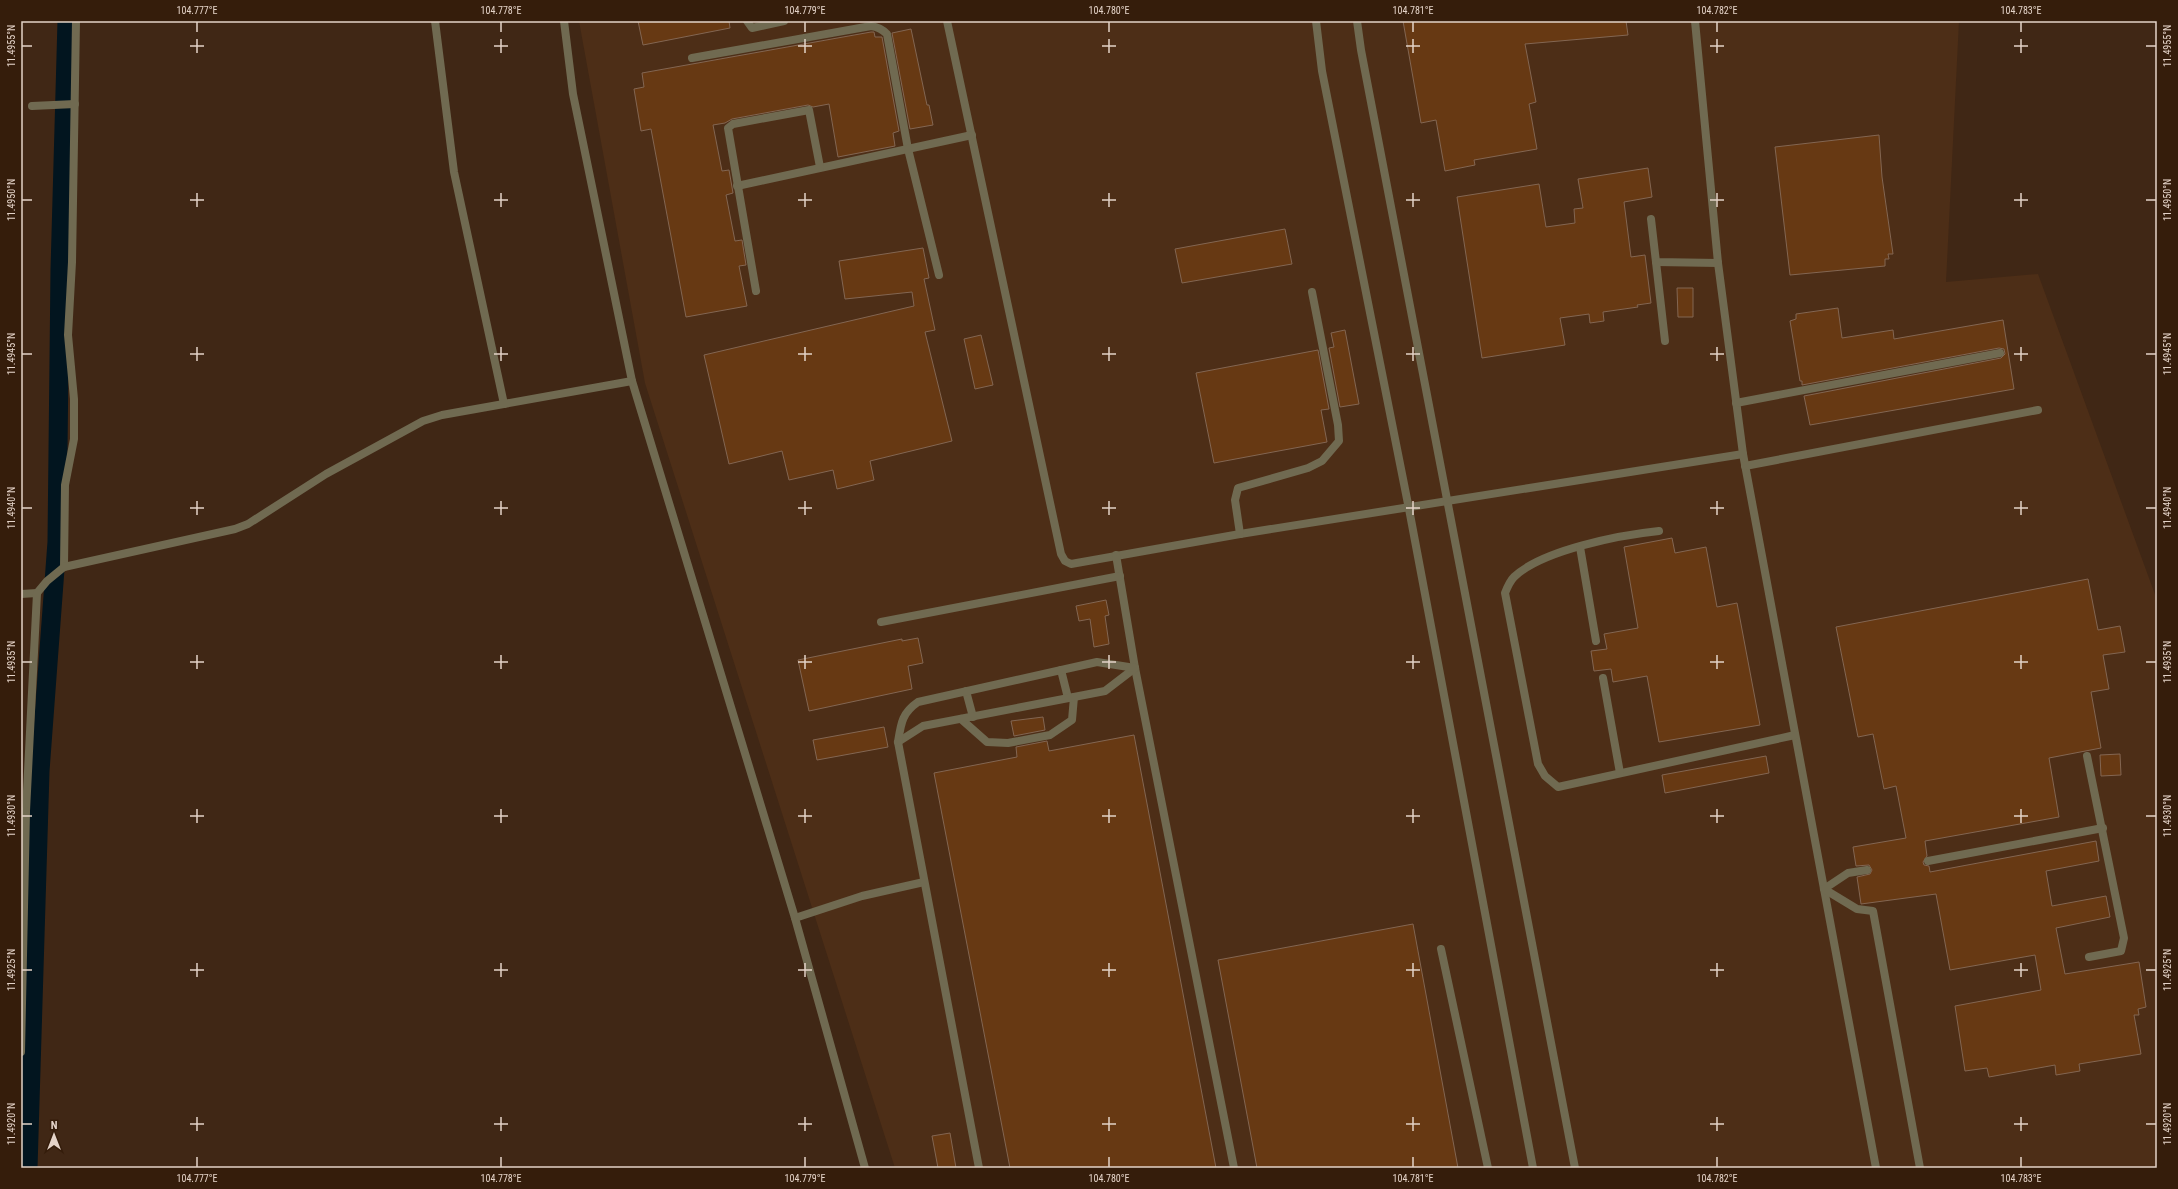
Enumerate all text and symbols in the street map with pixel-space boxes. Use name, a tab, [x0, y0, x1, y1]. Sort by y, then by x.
text: 104.777°E	[177, 5, 218, 16]
text: 104.778°E	[481, 5, 522, 16]
text: 104.779°E	[785, 5, 826, 16]
text: 104.780°E	[1089, 5, 1130, 16]
text: 104.781°E	[1393, 5, 1434, 16]
text: 104.782°E	[1697, 5, 1738, 16]
text: 104.783°E	[2001, 5, 2042, 16]
text: 11.4955°N	[6, 25, 17, 67]
text: 11.4955°N	[2162, 25, 2173, 67]
text: 11.4950°N	[6, 179, 17, 221]
text: 11.4950°N	[2162, 179, 2173, 221]
text: 11.4945°N	[6, 333, 17, 375]
text: 11.4945°N	[2162, 333, 2173, 375]
text: 11.4940°N	[6, 487, 17, 529]
text: 11.4940°N	[2162, 487, 2173, 529]
text: 11.4935°N	[6, 641, 17, 683]
text: 11.4935°N	[2162, 641, 2173, 683]
text: 11.4930°N	[6, 795, 17, 837]
text: 11.4930°N	[2162, 795, 2173, 837]
text: 11.4925°N	[6, 949, 17, 991]
text: 11.4925°N	[2162, 949, 2173, 991]
text: 11.4920°N	[6, 1103, 17, 1145]
text: 11.4920°N	[2162, 1103, 2173, 1145]
north arrow	[34, 1115, 74, 1155]
text: N	[51, 1119, 58, 1132]
text: 104.777°E	[177, 1173, 218, 1184]
text: 104.778°E	[481, 1173, 522, 1184]
text: 104.779°E	[785, 1173, 826, 1184]
text: 104.780°E	[1089, 1173, 1130, 1184]
text: 104.781°E	[1393, 1173, 1434, 1184]
text: 104.782°E	[1697, 1173, 1738, 1184]
text: 104.783°E	[2001, 1173, 2042, 1184]

